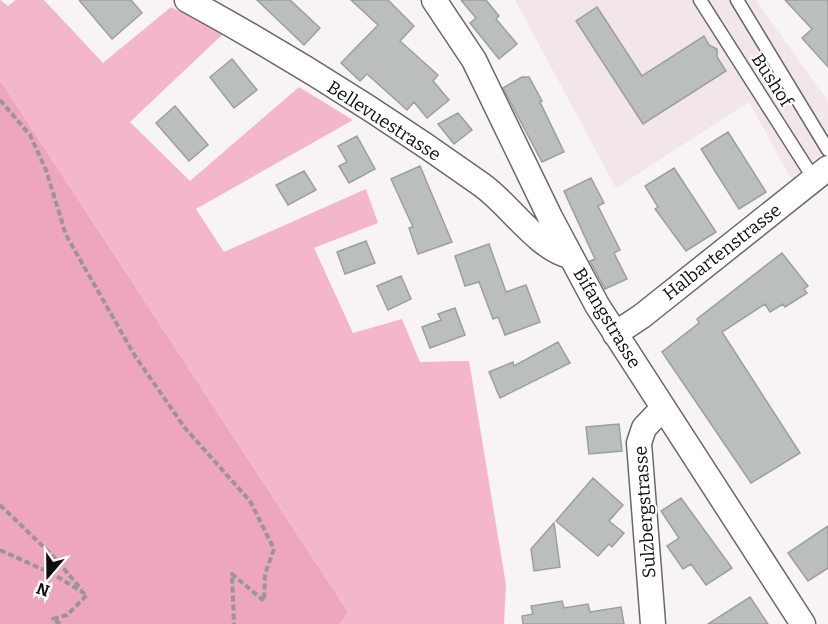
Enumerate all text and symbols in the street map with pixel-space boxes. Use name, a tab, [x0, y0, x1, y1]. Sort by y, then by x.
street label: Bushof	[747, 49, 798, 112]
street label: Bellevuestrasse	[323, 76, 445, 166]
street label: Halbartenstrasse	[658, 199, 786, 305]
street label: Bifangstrasse	[568, 264, 646, 372]
street label: Sulzbergstrasse	[629, 445, 661, 579]
north arrow	[18, 546, 78, 606]
text: N	[34, 579, 52, 601]

